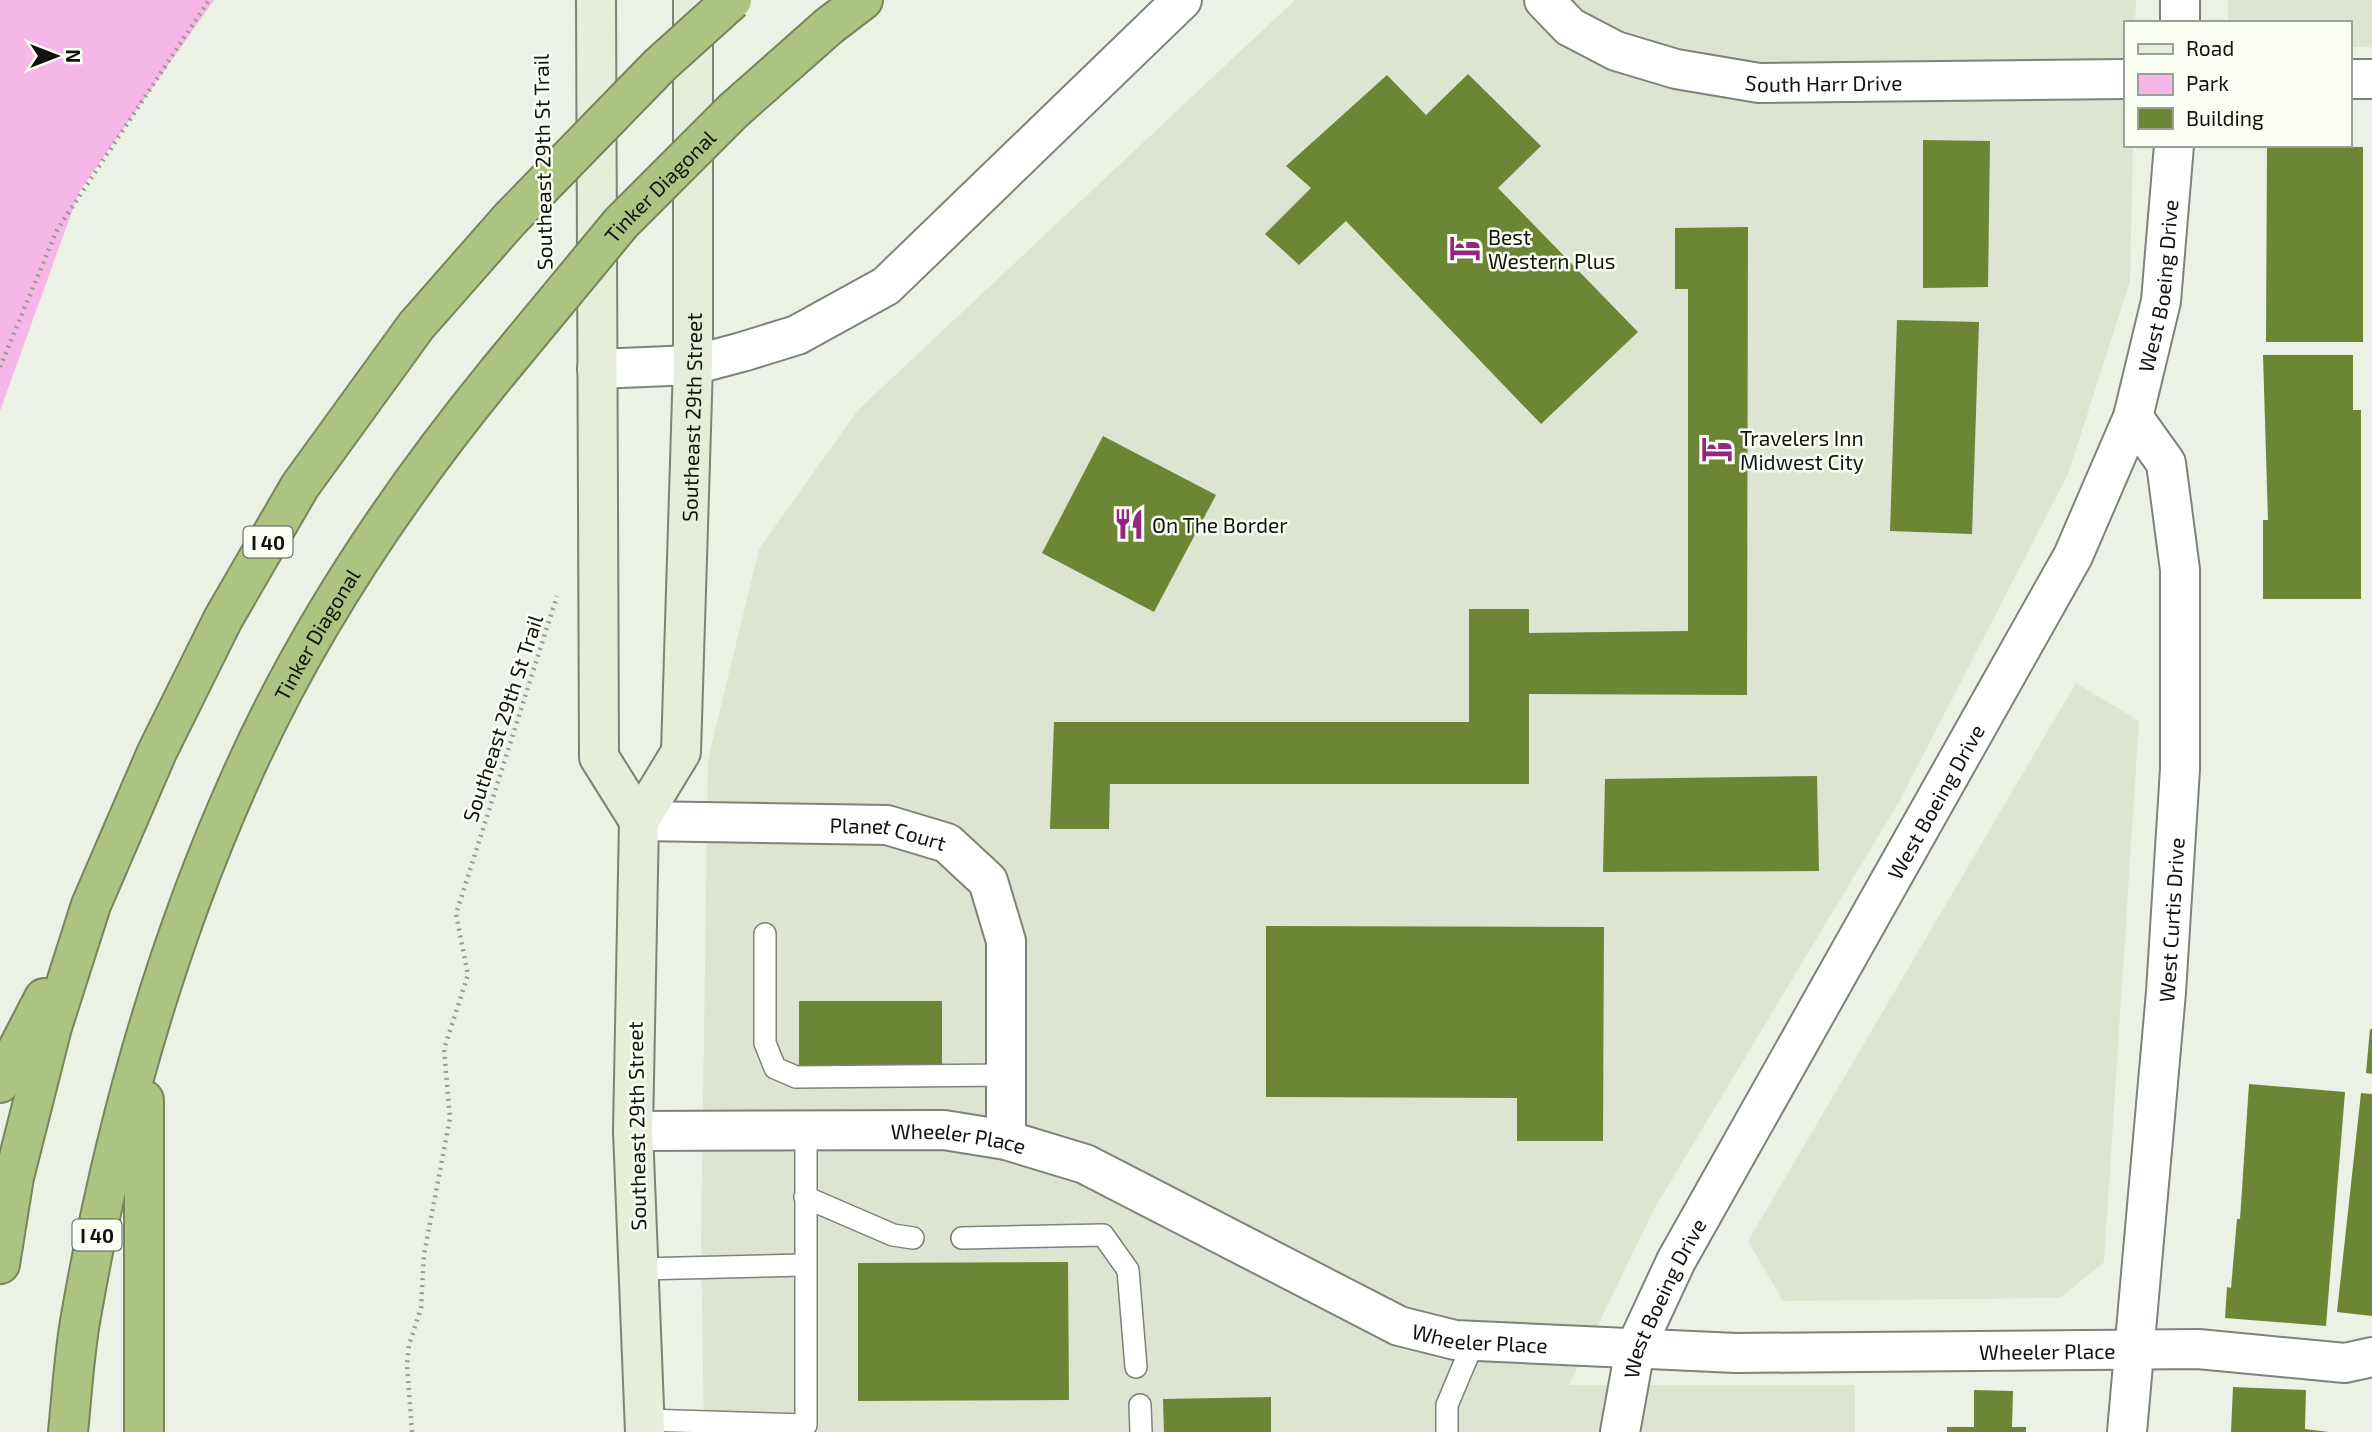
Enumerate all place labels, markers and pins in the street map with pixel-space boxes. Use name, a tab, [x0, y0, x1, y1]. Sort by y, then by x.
place label: Best Western Plus	[1488, 224, 1615, 273]
hotel icon: Best Western Plus	[1448, 231, 1482, 265]
place label: Travelers Inn Midwest City	[1740, 425, 1864, 474]
hotel icon: Travelers Inn Midwest City	[1700, 432, 1734, 466]
restaurant icon: On The Border	[1112, 507, 1146, 541]
place label: On The Border	[1152, 512, 1288, 537]

